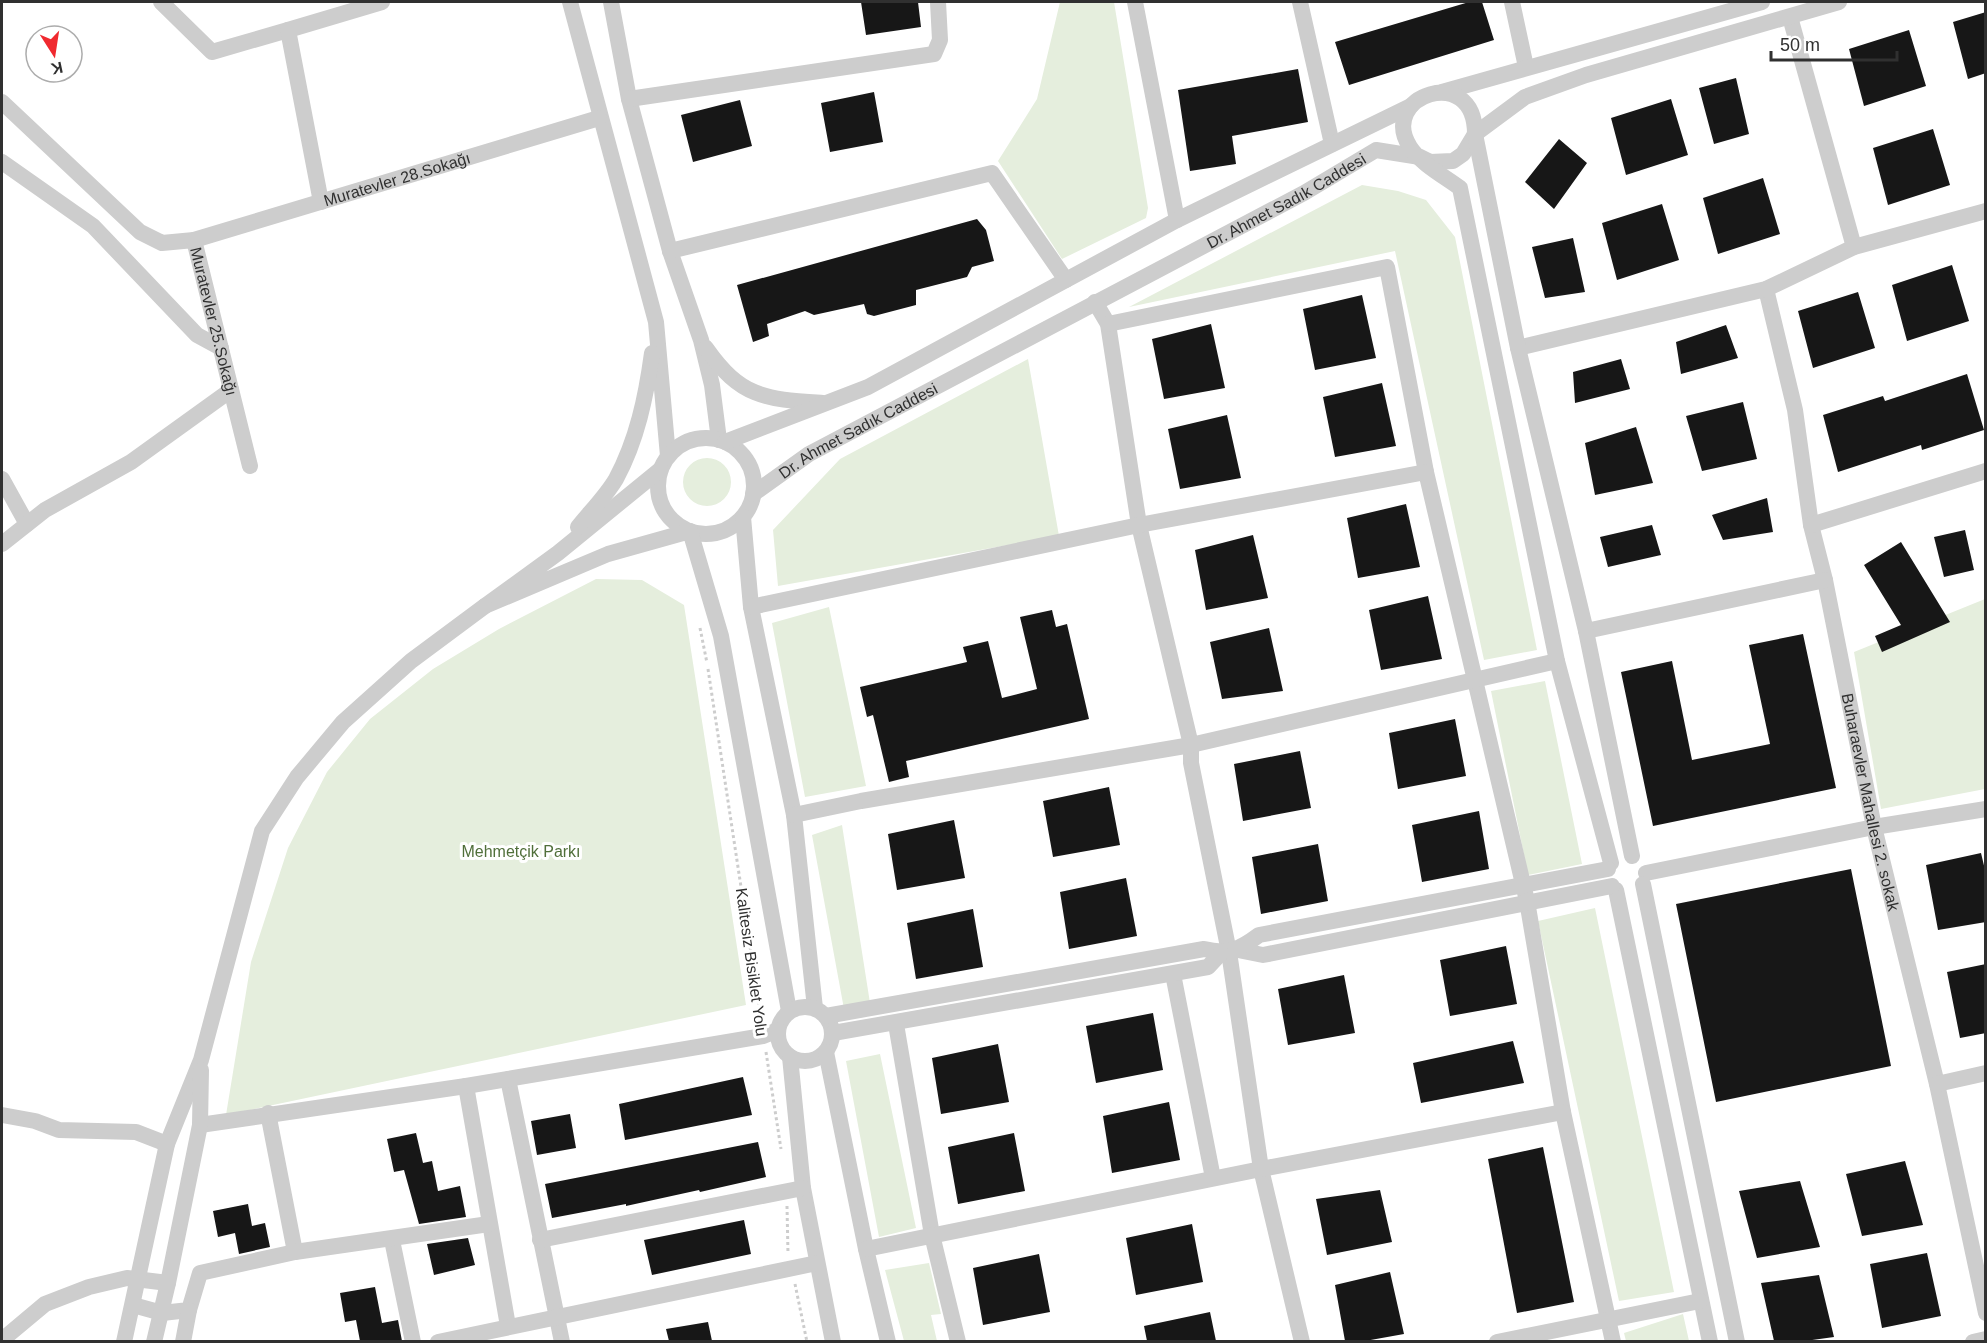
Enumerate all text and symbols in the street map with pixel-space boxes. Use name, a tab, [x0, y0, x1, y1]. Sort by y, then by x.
north arrow	[24, 24, 84, 84]
scale bar	[1771, 24, 1897, 62]
text: 50 m	[1780, 35, 1820, 55]
text: K	[49, 59, 64, 78]
street label: Muratevler 28.Sokağı	[322, 149, 472, 209]
street label: Dr. Ahmet Sadık Caddesi	[1204, 150, 1369, 252]
street label: Muratevler 25.Sokağı	[187, 245, 240, 397]
street label: Dr. Ahmet Sadık Caddesi	[776, 380, 940, 482]
street label: Buharaevler Mahallesi 2. sokak	[1839, 692, 1903, 914]
park label: Mehmetçik Parkı	[461, 843, 581, 860]
street label: Kalitesiz Bisiklet Yolu	[733, 887, 770, 1037]

